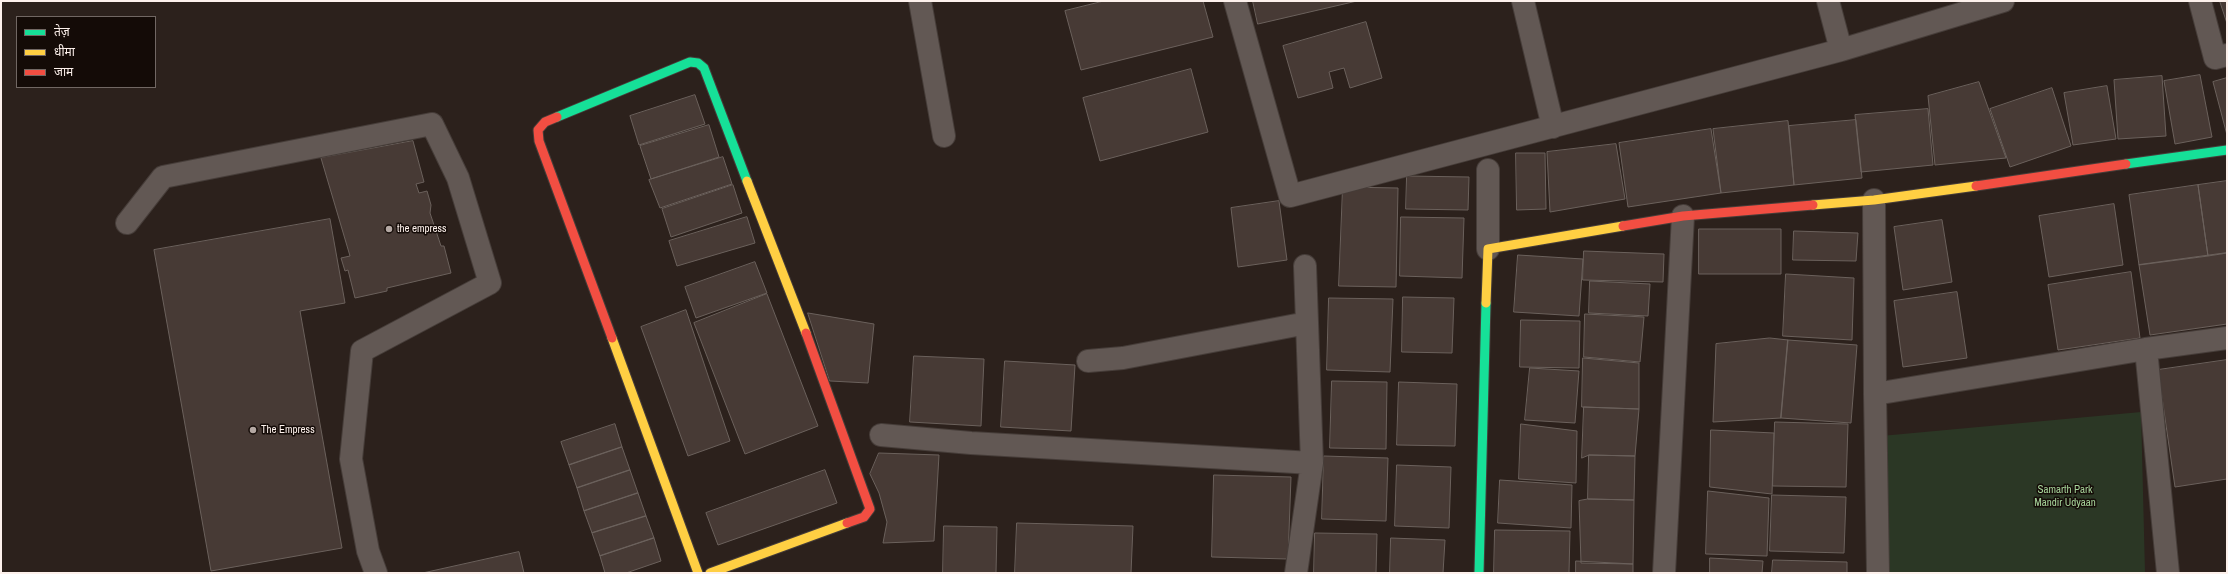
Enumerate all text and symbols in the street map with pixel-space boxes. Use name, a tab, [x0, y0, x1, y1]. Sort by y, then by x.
legend	[16, 16, 156, 88]
text: तेज़	[54, 24, 70, 40]
text: धीमा	[54, 44, 75, 60]
text: जाम	[54, 64, 73, 80]
place label: the empress	[397, 222, 447, 236]
marker: the empress	[384, 224, 394, 234]
place label: The Empress	[261, 423, 315, 437]
marker: The Empress	[248, 425, 258, 435]
park label: Samarth Park Mandir Udyaan	[2034, 483, 2096, 509]

